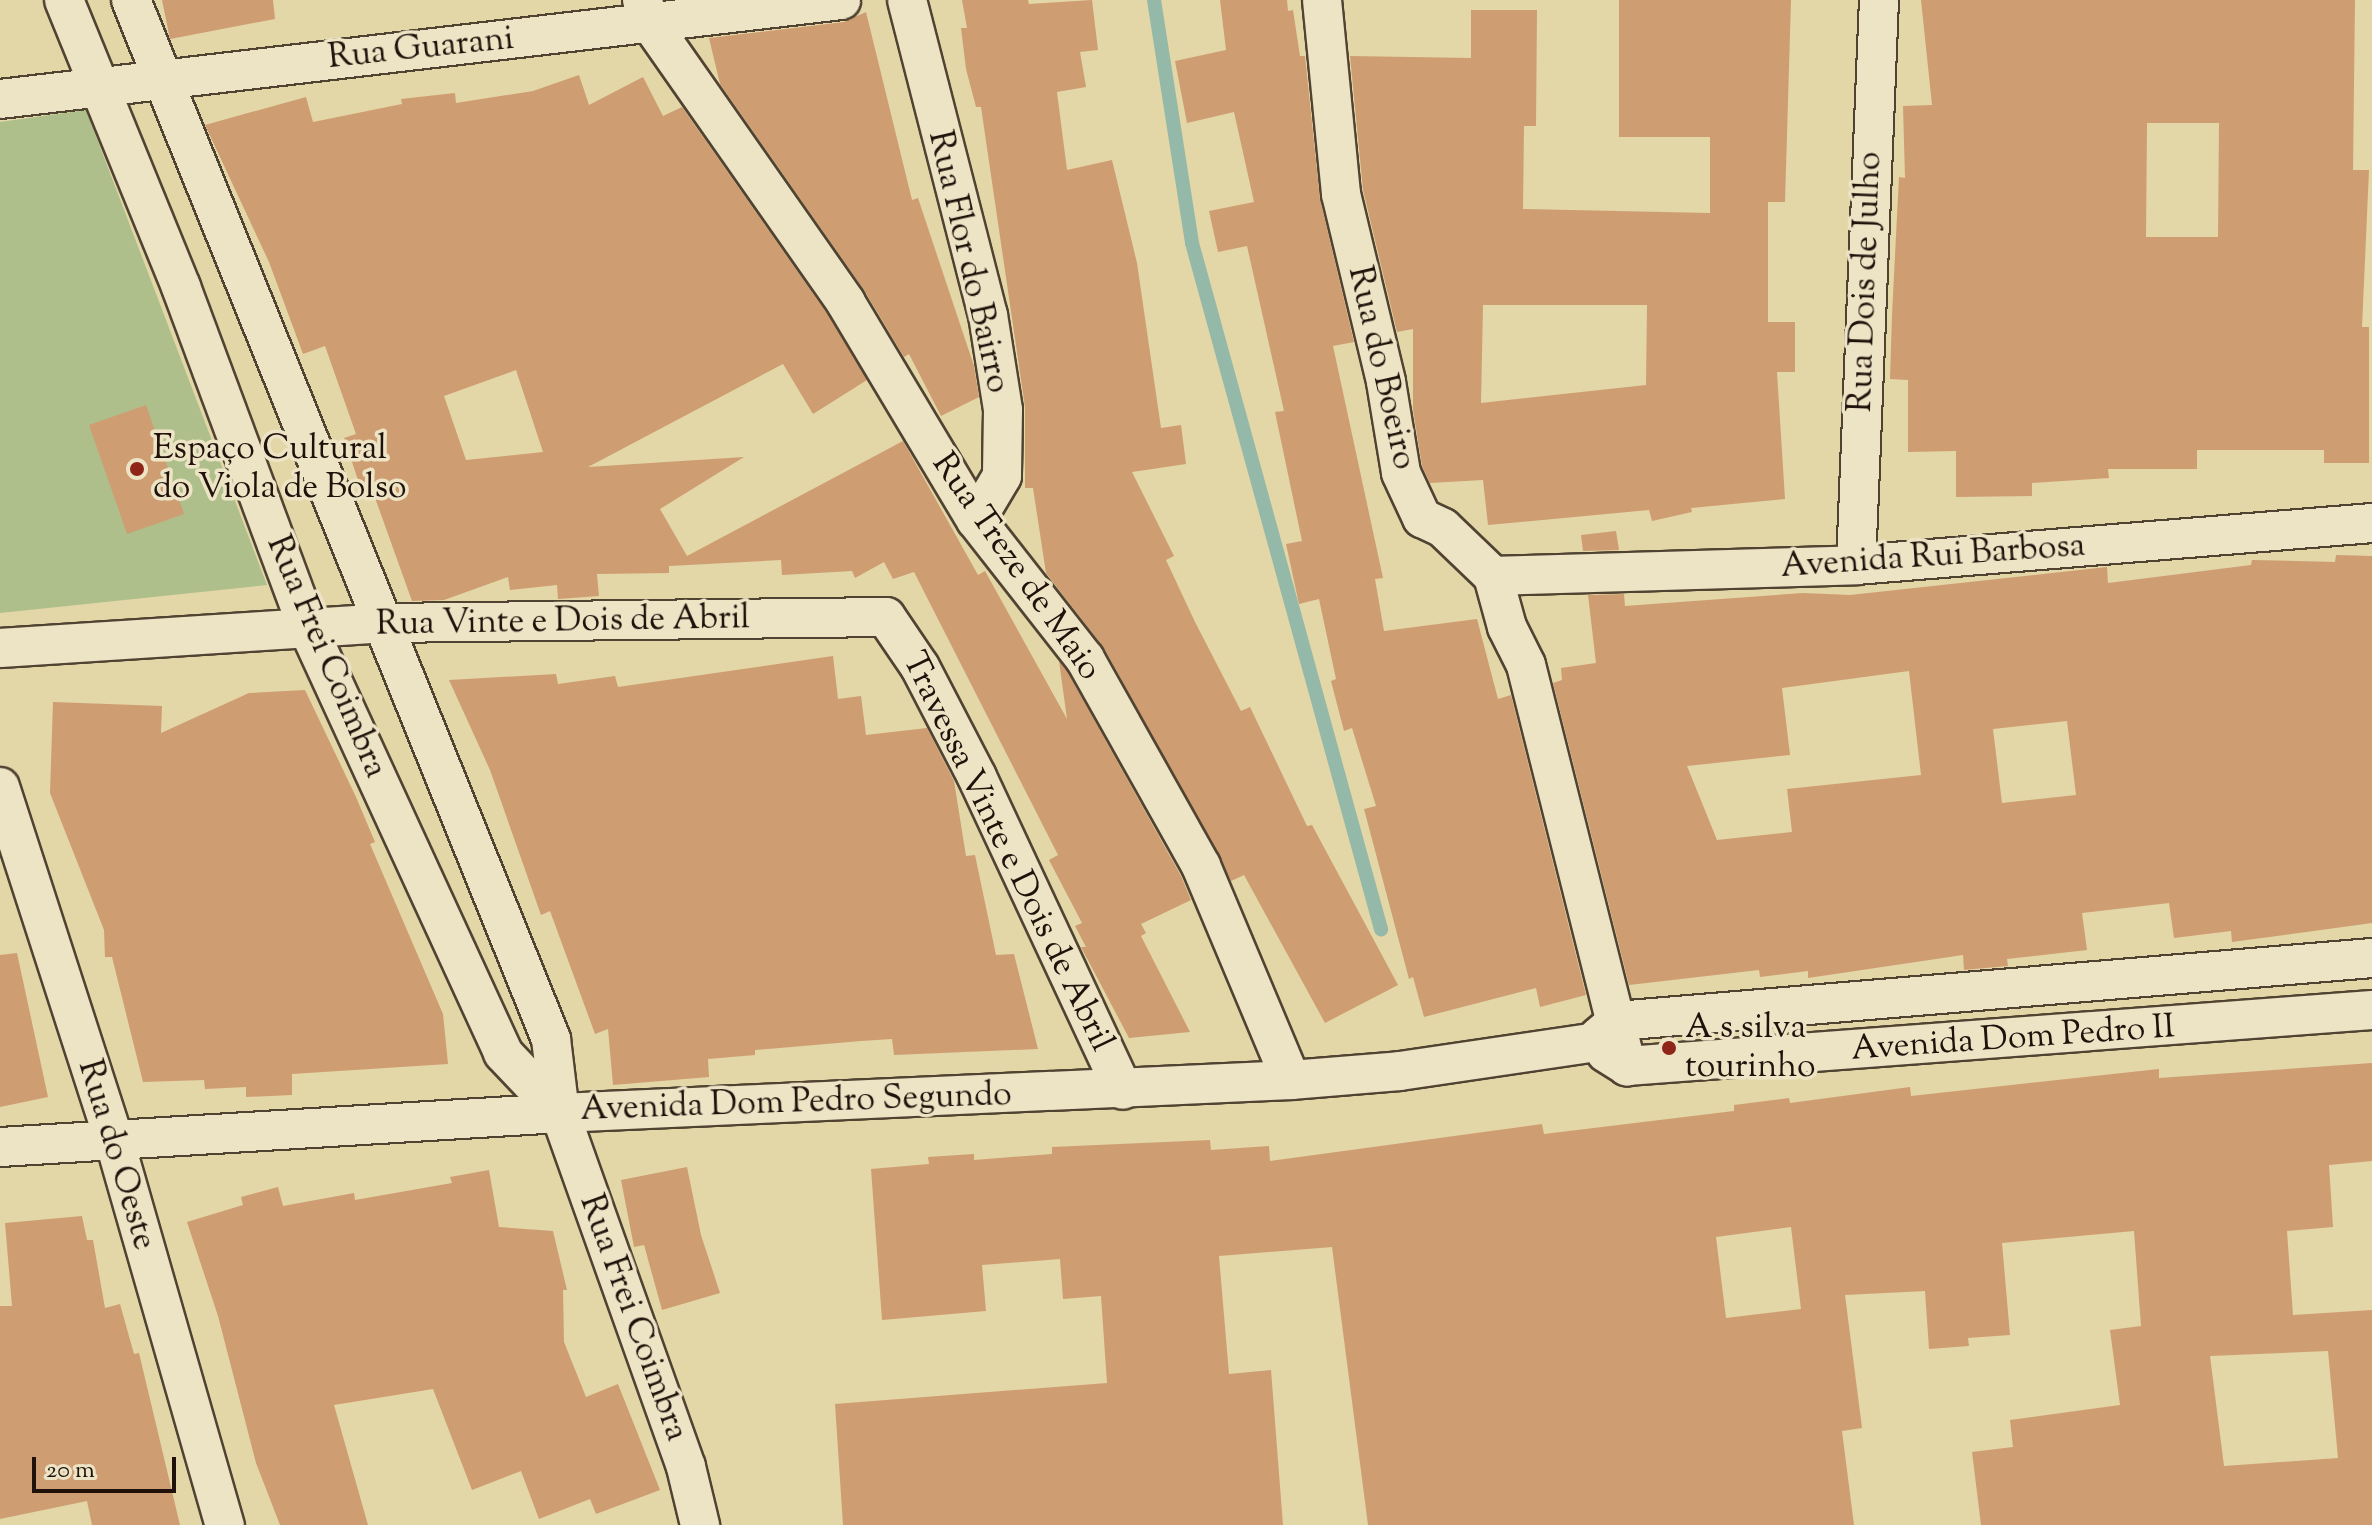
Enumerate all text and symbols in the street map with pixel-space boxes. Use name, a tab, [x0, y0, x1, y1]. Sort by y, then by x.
street label: Rua Guarani	[326, 19, 516, 79]
street label: Rua Flor do Bairro	[918, 127, 1018, 397]
street label: Rua Dois de Julho	[1841, 151, 1891, 413]
street label: Rua do Boeiro	[1338, 262, 1424, 474]
place label: Espaço Cultural do Viola de Bolso	[153, 429, 407, 508]
street label: Rua Treze de Maio	[922, 445, 1110, 689]
marker: Espaço Cultural do Viola de Bolso	[128, 460, 146, 478]
street label: Avenida Rui Barbosa	[1779, 526, 2087, 588]
street label: Rua Frei Coimbra	[257, 530, 395, 784]
street label: Rua Vinte e Dois de Abril	[376, 598, 750, 646]
street label: Travessa Vinte e Dois de Abril	[892, 646, 1122, 1058]
street label: Avenida Dom Pedro II	[1850, 1007, 2176, 1071]
place label: A s silva tourinho	[1685, 1008, 1816, 1088]
marker: A s silva tourinho	[1660, 1039, 1678, 1057]
street label: Rua do Oeste	[68, 1055, 164, 1255]
street label: Avenida Dom Pedro Segundo	[580, 1075, 1012, 1131]
street label: Rua Frei Coimbra	[569, 1189, 697, 1447]
scale bar	[36, 1441, 180, 1491]
text: 20 m	[46, 1454, 95, 1488]

